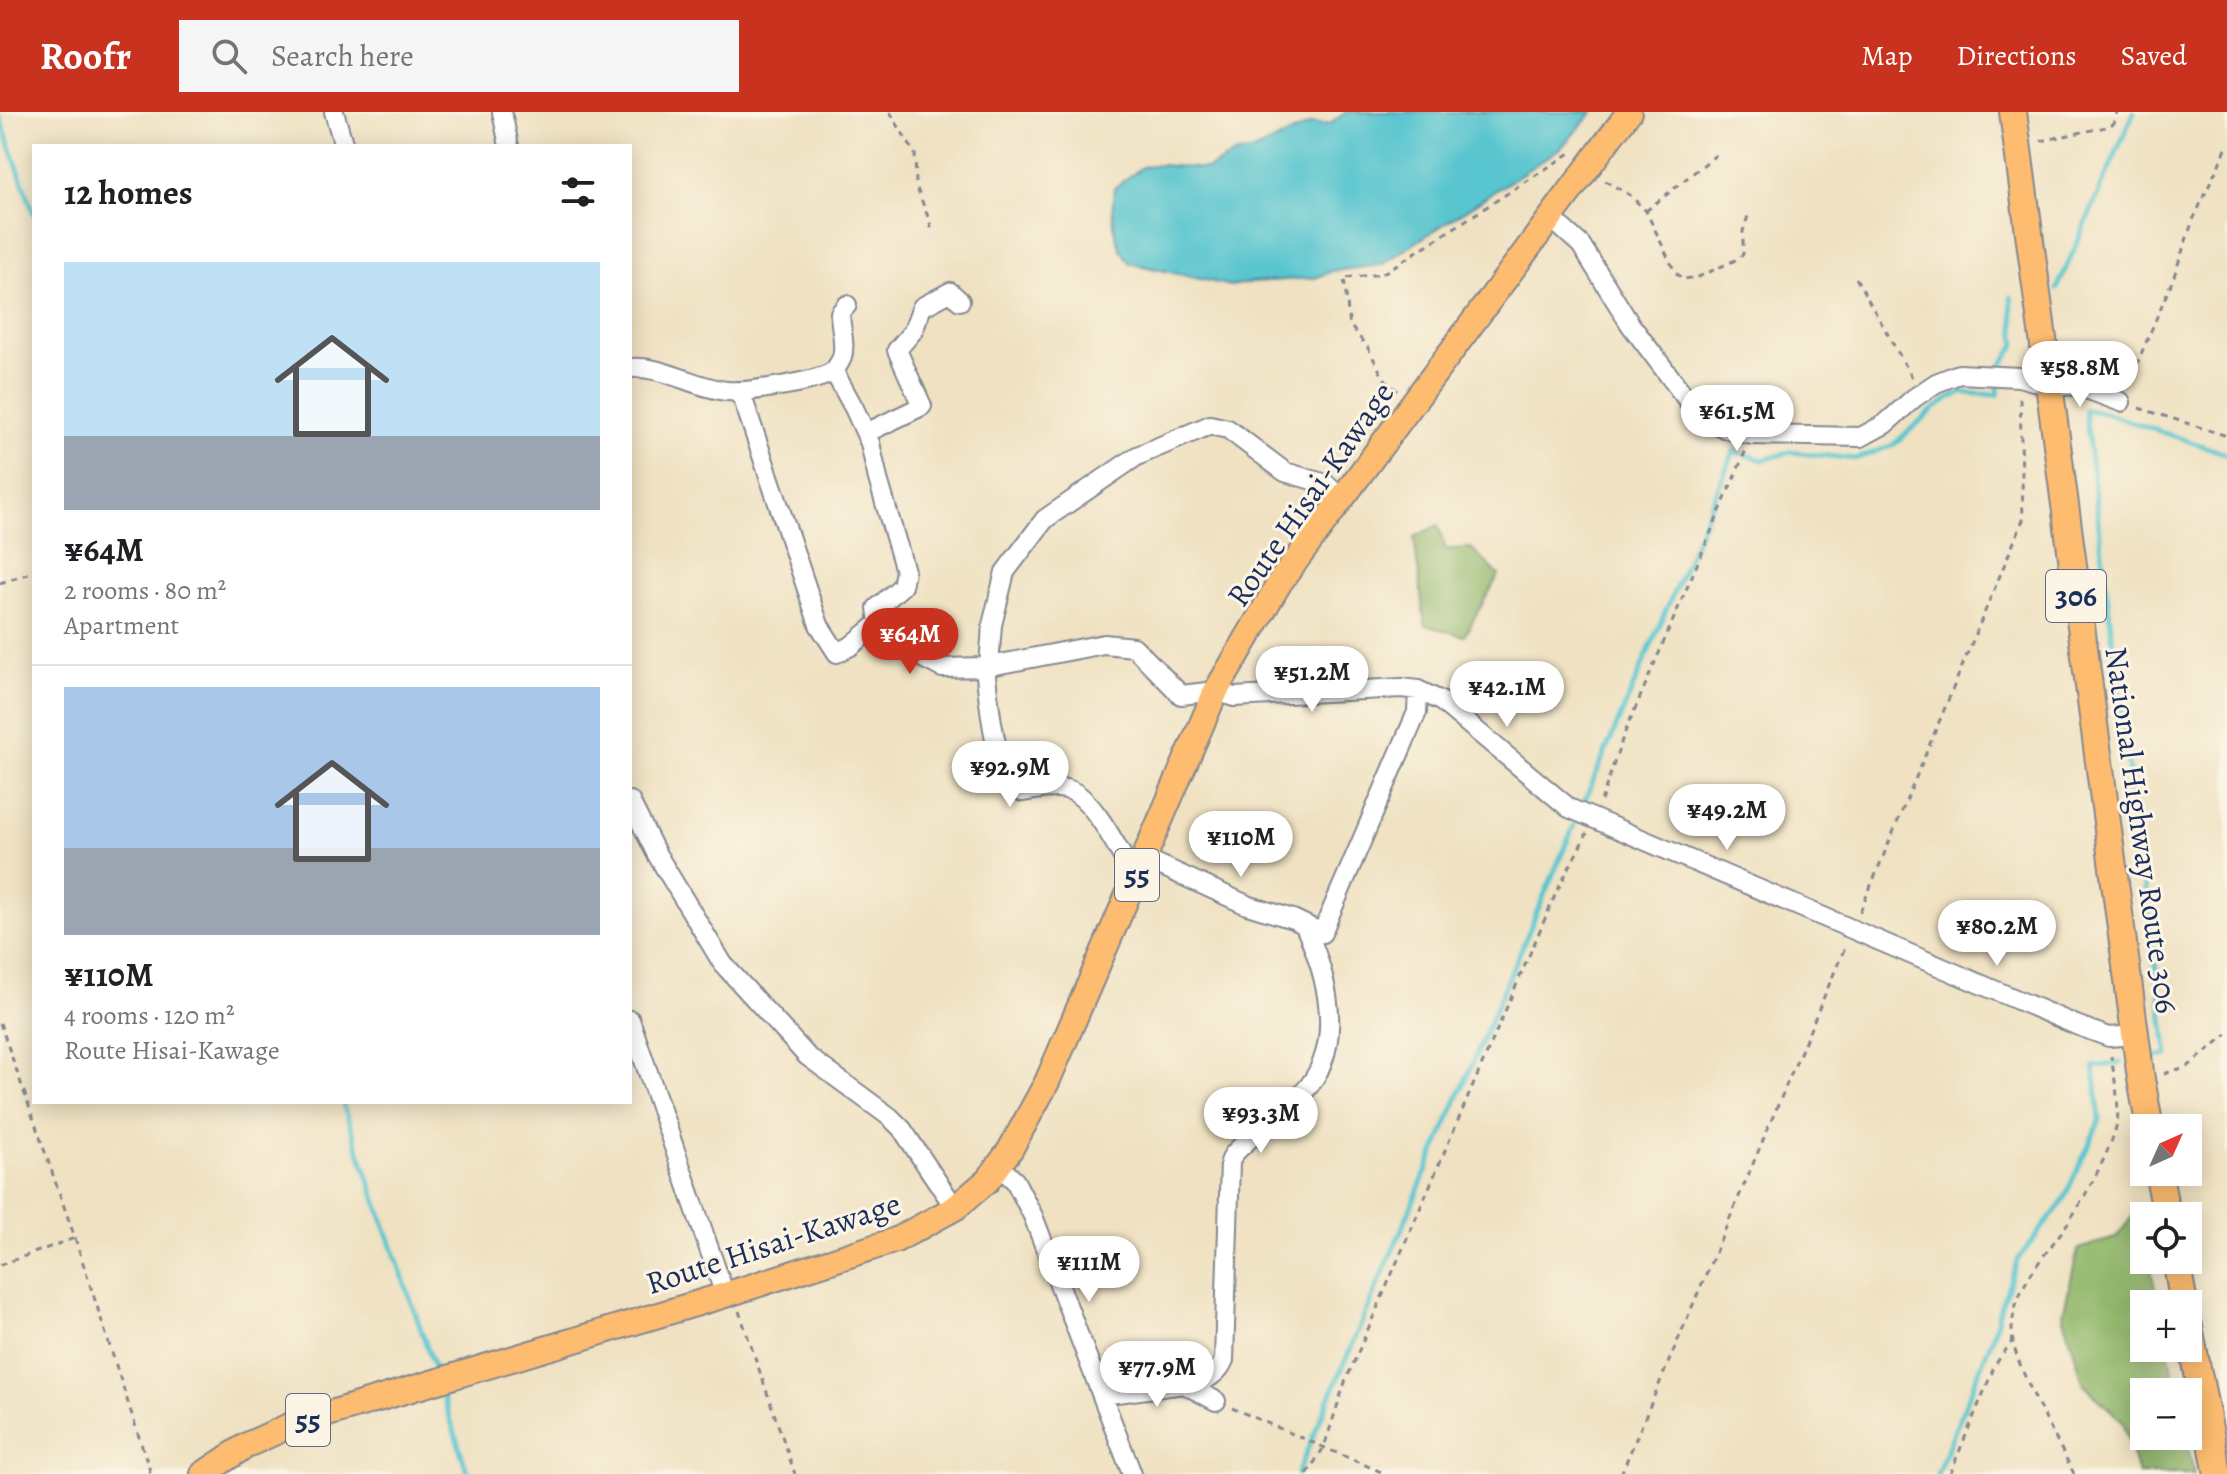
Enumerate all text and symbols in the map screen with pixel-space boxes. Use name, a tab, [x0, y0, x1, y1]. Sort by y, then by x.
search box	[179, 20, 739, 92]
text: Roofr	[40, 30, 131, 82]
icon: search	[207, 34, 251, 78]
text: Search here	[271, 36, 414, 76]
text: Map	[1861, 37, 1912, 75]
text: Directions	[1956, 37, 2077, 75]
text: Saved	[2121, 37, 2187, 75]
text: 12 homes	[64, 169, 193, 216]
icon: filters	[556, 170, 600, 214]
icon: home	[260, 314, 404, 458]
pin: ¥58.8M	[2015, 341, 2145, 409]
text: ¥58.8M	[2040, 349, 2120, 384]
street label: Route Hisai-Kawage	[1216, 373, 1404, 615]
pin: ¥61.5M	[1672, 385, 1802, 453]
text: ¥61.5M	[1699, 393, 1775, 428]
text: ¥64M	[64, 526, 144, 573]
road number: 306	[2046, 570, 2106, 622]
text: 2 rooms · 80 m²	[64, 573, 226, 608]
text: Apartment	[64, 608, 179, 643]
pin: ¥64M	[863, 608, 957, 676]
text: ¥64M	[879, 616, 941, 651]
street label: National Highway Route 306	[2094, 644, 2190, 1016]
pin: ¥51.2M	[1247, 646, 1377, 714]
text: ¥51.2M	[1274, 654, 1350, 689]
pin: ¥42.1M	[1442, 661, 1572, 729]
text: ¥42.1M	[1468, 669, 1546, 704]
icon: home	[260, 739, 404, 883]
pin: ¥92.9M	[945, 741, 1075, 809]
text: ¥92.9M	[970, 749, 1050, 784]
pin: ¥49.2M	[1662, 784, 1792, 852]
text: ¥49.2M	[1687, 792, 1767, 827]
pin: ¥110M	[1185, 811, 1297, 879]
text: ¥110M	[1207, 819, 1275, 854]
road number: 55	[1115, 849, 1159, 901]
pin: ¥80.2M	[1932, 900, 2062, 968]
text: ¥80.2M	[1956, 908, 2038, 943]
text: ¥110M	[64, 951, 154, 998]
text: 4 rooms · 120 m²	[64, 998, 234, 1033]
text: Route Hisai-Kawage	[64, 1033, 280, 1068]
pin: ¥93.3M	[1196, 1087, 1326, 1155]
text: ¥93.3M	[1222, 1095, 1300, 1130]
north arrow	[2130, 1114, 2202, 1186]
map controls	[2130, 1114, 2202, 1450]
street label: Route Hisai-Kawage	[640, 1181, 906, 1305]
button: locate	[2130, 1202, 2202, 1274]
pin: ¥111M	[1033, 1236, 1145, 1304]
text: ¥111M	[1057, 1244, 1121, 1279]
button: +	[2130, 1290, 2202, 1362]
pin: ¥77.9M	[1092, 1341, 1222, 1409]
text: ¥77.9M	[1118, 1349, 1196, 1384]
button: −	[2130, 1378, 2202, 1450]
road number: 55	[286, 1394, 330, 1446]

